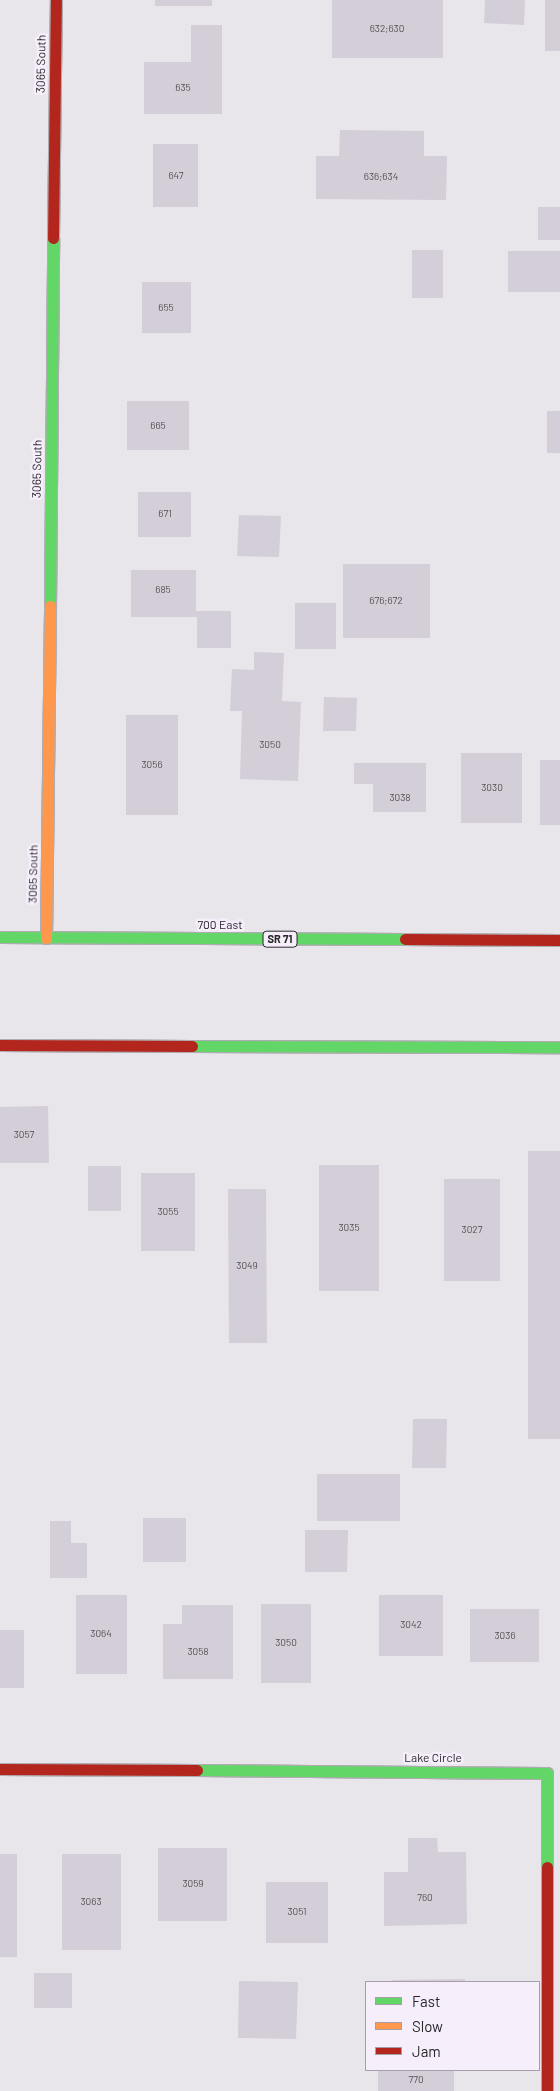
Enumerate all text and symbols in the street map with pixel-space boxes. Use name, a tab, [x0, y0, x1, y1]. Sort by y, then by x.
house number: 632;630	[370, 23, 404, 35]
street label: 3065 South	[33, 35, 49, 93]
house number: 635	[175, 82, 191, 94]
house number: 647	[168, 170, 184, 182]
house number: 636;634	[364, 171, 398, 183]
house number: 655	[158, 302, 174, 314]
house number: 665	[150, 420, 166, 432]
street label: 3065 South	[29, 440, 45, 498]
house number: 671	[158, 508, 172, 520]
house number: 685	[155, 584, 171, 596]
house number: 676;672	[369, 595, 403, 607]
house number: 3050	[259, 739, 281, 751]
house number: 3056	[141, 759, 163, 771]
house number: 3030	[481, 782, 503, 794]
house number: 3038	[389, 792, 411, 804]
street label: 3065 South	[25, 845, 41, 903]
street label: 700 East	[197, 918, 243, 932]
road number: SR 71	[262, 931, 298, 948]
house number: 3057	[14, 1129, 34, 1141]
house number: 3055	[157, 1206, 179, 1218]
house number: 3035	[338, 1222, 360, 1234]
house number: 3027	[462, 1224, 482, 1236]
house number: 3049	[236, 1260, 258, 1272]
house number: 3042	[400, 1619, 422, 1631]
house number: 3064	[90, 1628, 112, 1640]
house number: 3036	[494, 1630, 516, 1642]
house number: 3050	[275, 1637, 297, 1649]
house number: 3058	[187, 1646, 209, 1658]
street label: Lake Circle	[404, 1751, 462, 1765]
house number: 3059	[182, 1878, 204, 1890]
house number: 760	[417, 1892, 433, 1904]
house number: 3063	[80, 1896, 102, 1908]
house number: 3051	[287, 1906, 307, 1918]
legend	[365, 1981, 540, 2071]
text: Fast	[412, 1992, 440, 2010]
text: Slow	[412, 2017, 443, 2035]
text: Jam	[412, 2042, 441, 2060]
house number: 770	[408, 2074, 424, 2086]

